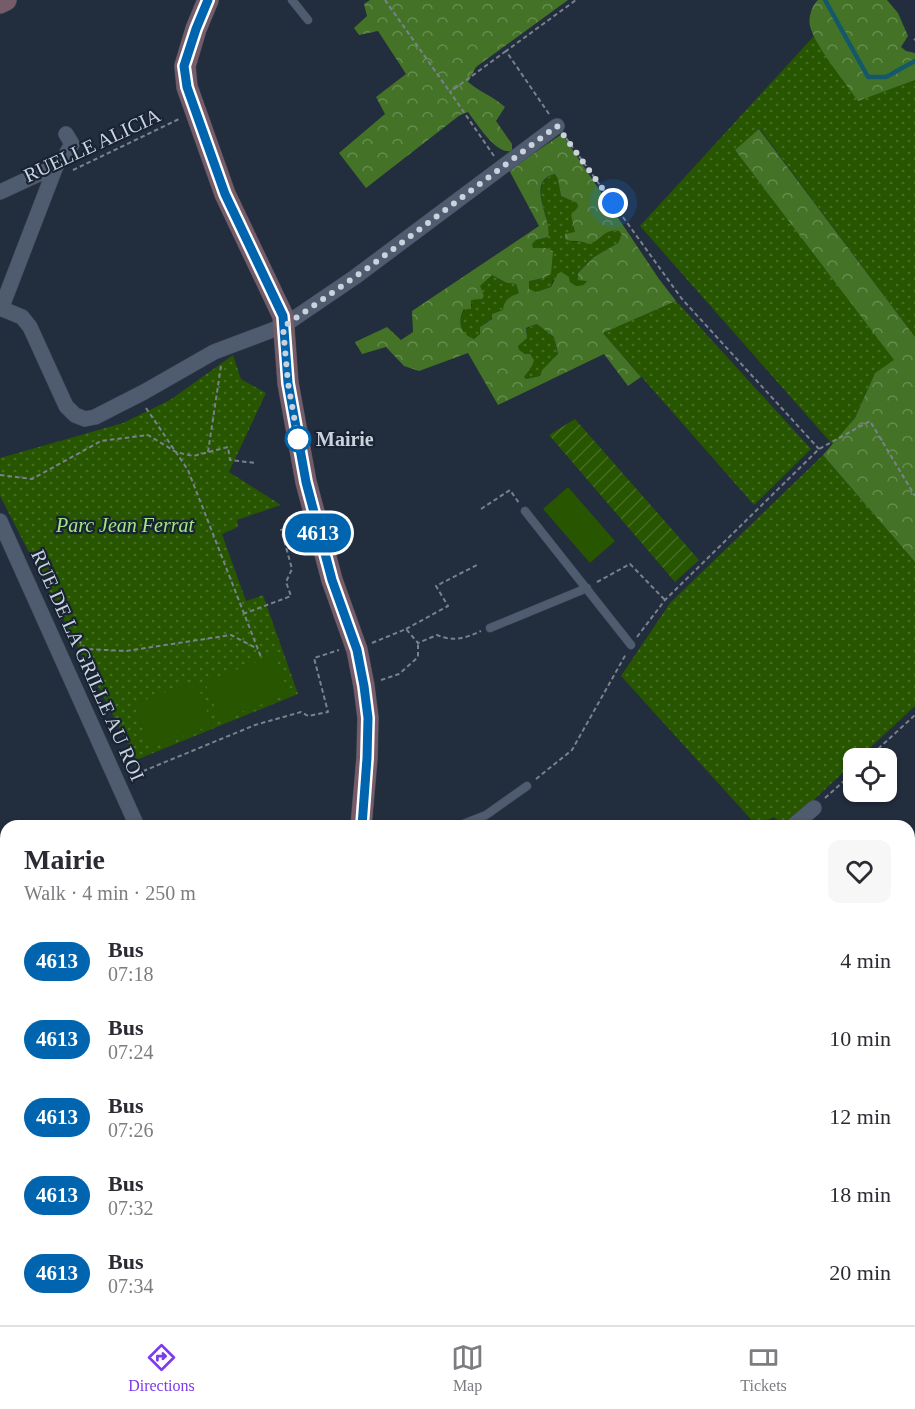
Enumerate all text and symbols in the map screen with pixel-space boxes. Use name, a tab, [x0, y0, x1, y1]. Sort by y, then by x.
street label: RUELLE ALICIA	[20, 103, 164, 186]
your location	[598, 188, 628, 218]
marker: Mairie	[285, 426, 311, 452]
place label: Mairie	[316, 428, 374, 450]
park label: Parc Jean Ferrat	[55, 514, 194, 536]
line badge: 4613	[276, 514, 360, 552]
text: 4613	[297, 521, 339, 545]
street label: RUE DE LA GRILLE AU ROI	[27, 546, 149, 784]
map controls	[843, 748, 897, 802]
button: locate	[843, 748, 897, 802]
button: heart	[828, 840, 891, 903]
text: Mairie	[24, 844, 105, 875]
text: Walk · 4 min · 250 m	[24, 882, 196, 904]
text: Bus	[108, 937, 143, 962]
text: 4 min	[840, 948, 891, 973]
text: 4613	[36, 949, 78, 973]
text: 07:18	[108, 963, 154, 985]
text: Bus	[108, 1015, 143, 1040]
text: 10 min	[829, 1026, 891, 1051]
text: 4613	[36, 1027, 78, 1051]
text: 07:24	[108, 1041, 154, 1063]
text: Bus	[108, 1093, 143, 1118]
text: 12 min	[829, 1104, 891, 1129]
text: 4613	[36, 1105, 78, 1129]
text: 07:26	[108, 1119, 154, 1141]
text: Bus	[108, 1171, 143, 1196]
text: 18 min	[829, 1182, 891, 1207]
text: 4613	[36, 1183, 78, 1207]
text: 07:32	[108, 1197, 154, 1219]
text: Bus	[108, 1249, 143, 1274]
text: 20 min	[829, 1260, 891, 1285]
text: 4613	[36, 1261, 78, 1285]
text: 07:34	[108, 1275, 154, 1297]
tab: Directions	[128, 1341, 195, 1395]
tab: Map	[451, 1341, 484, 1395]
tab: Tickets	[740, 1341, 787, 1395]

